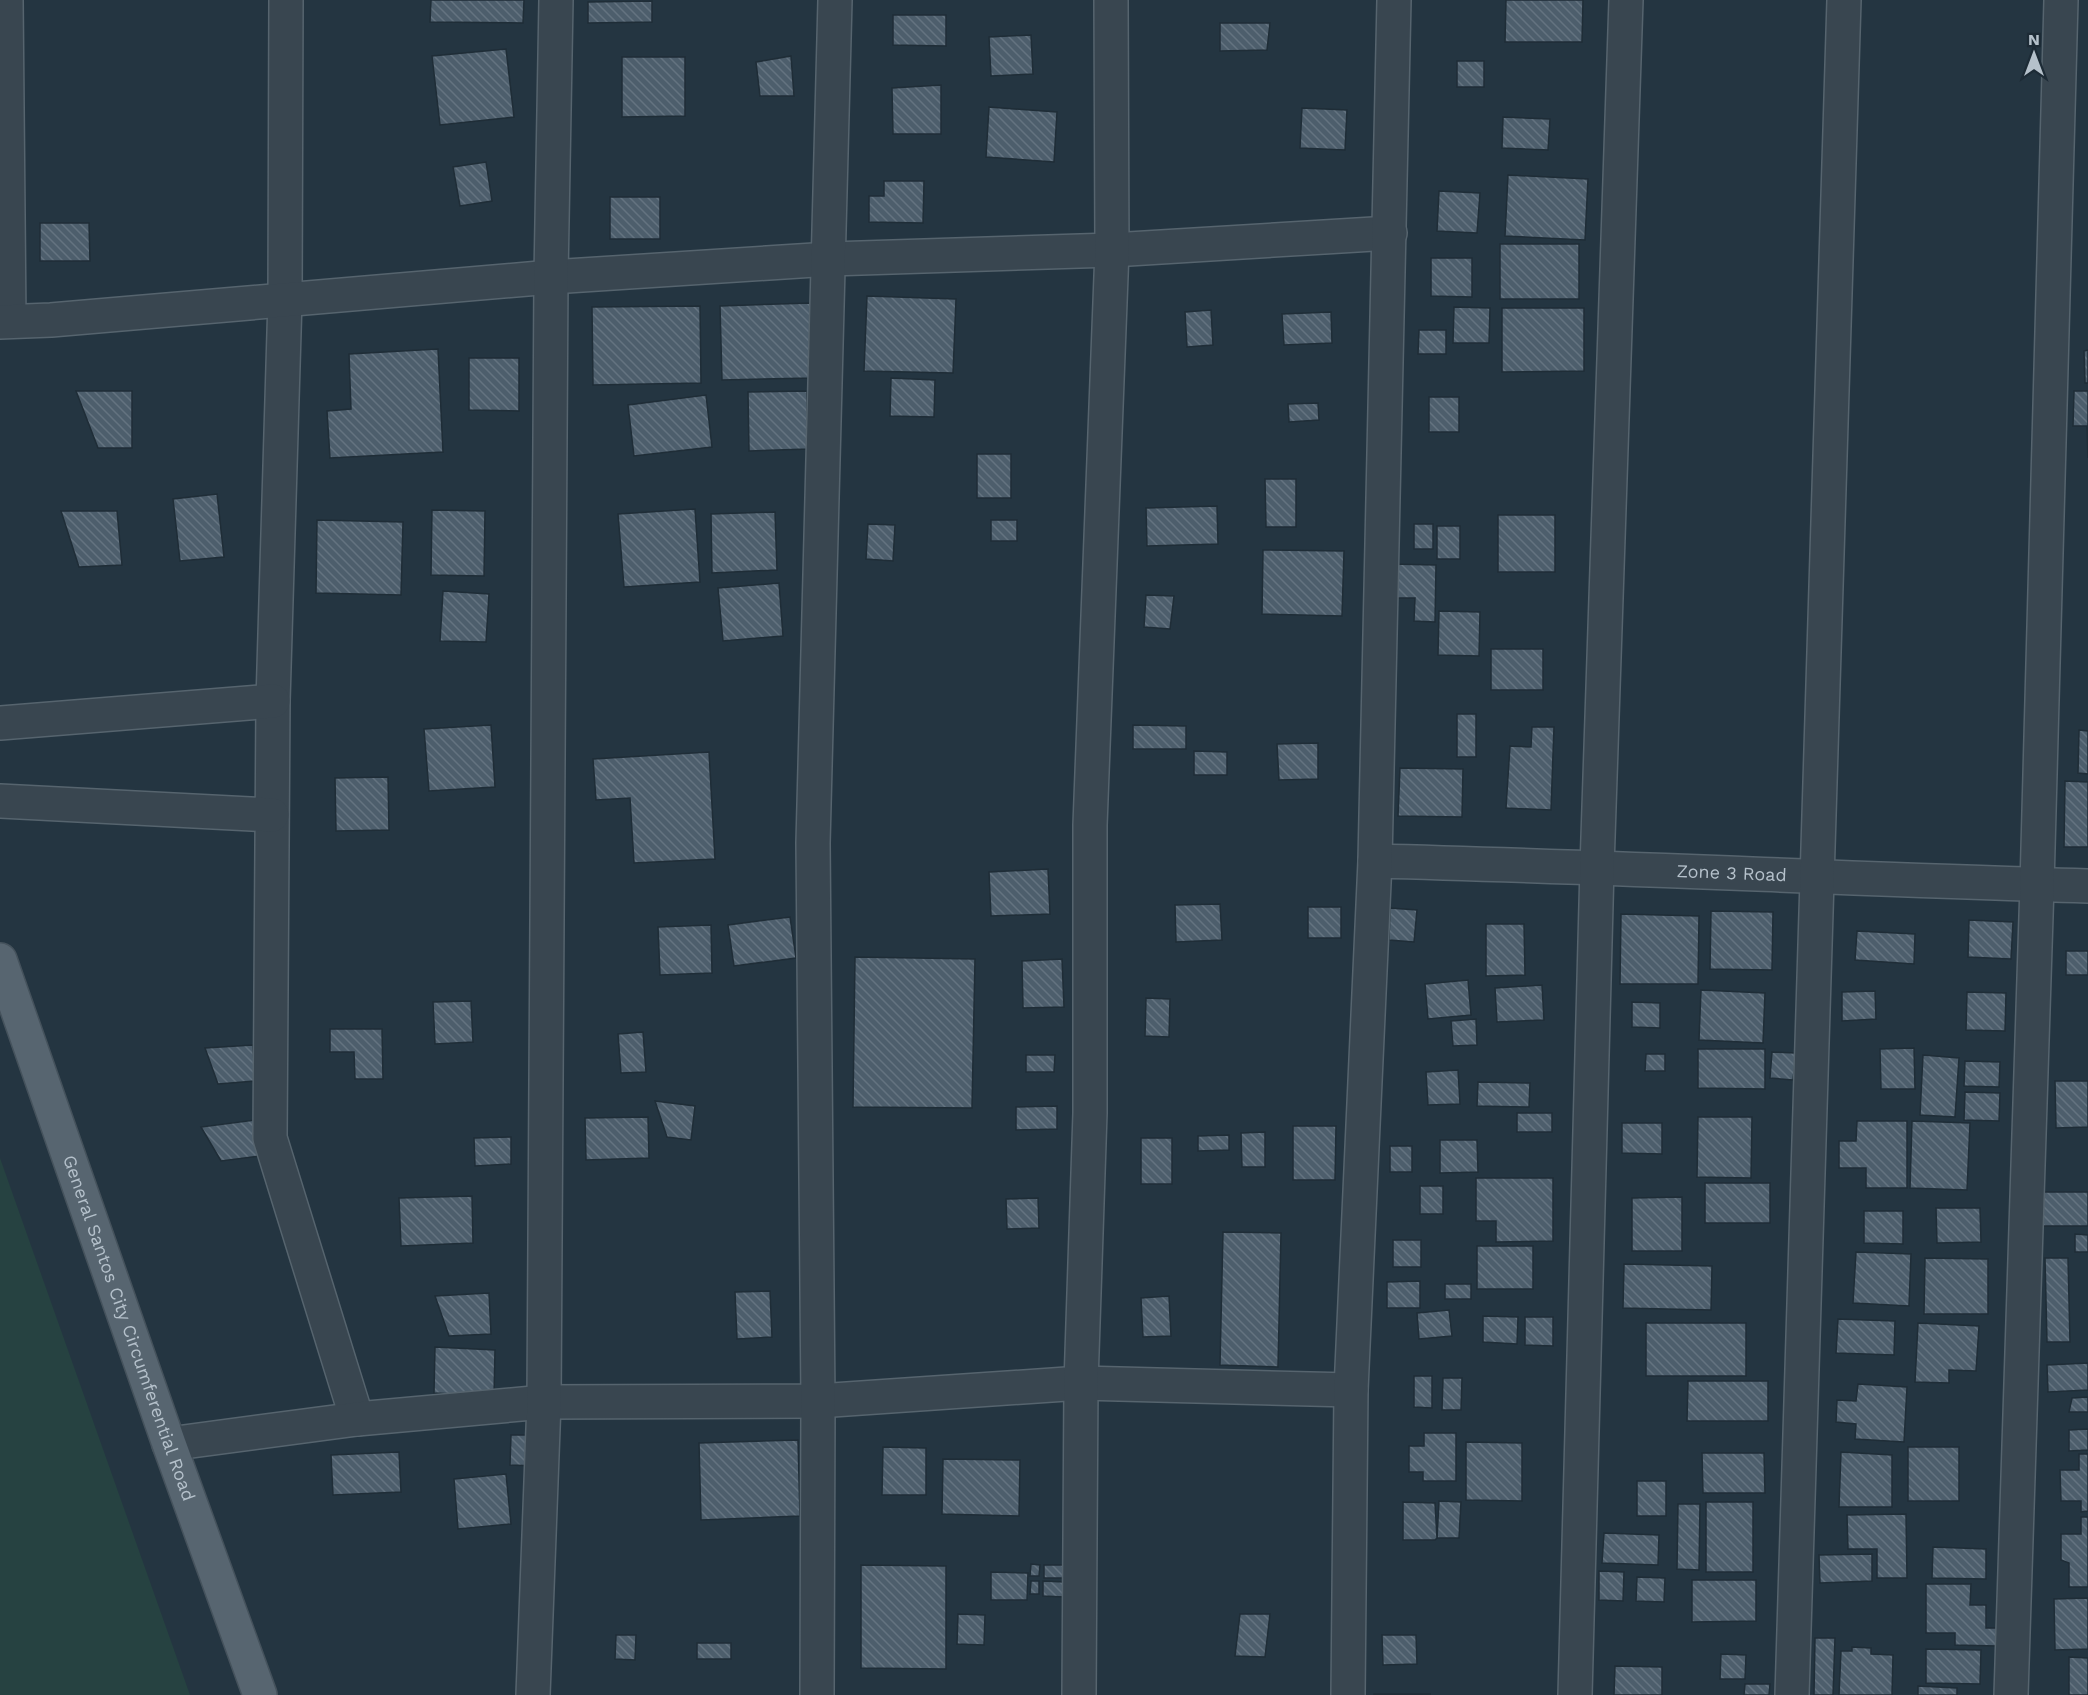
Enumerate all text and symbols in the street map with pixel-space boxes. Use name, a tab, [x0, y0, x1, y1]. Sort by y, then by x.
north arrow	[2004, 24, 2064, 84]
text: N	[2028, 30, 2040, 49]
street label: Zone 3 Road	[1676, 860, 1787, 885]
street label: General Santos City Circumferential Road	[59, 1152, 200, 1504]

